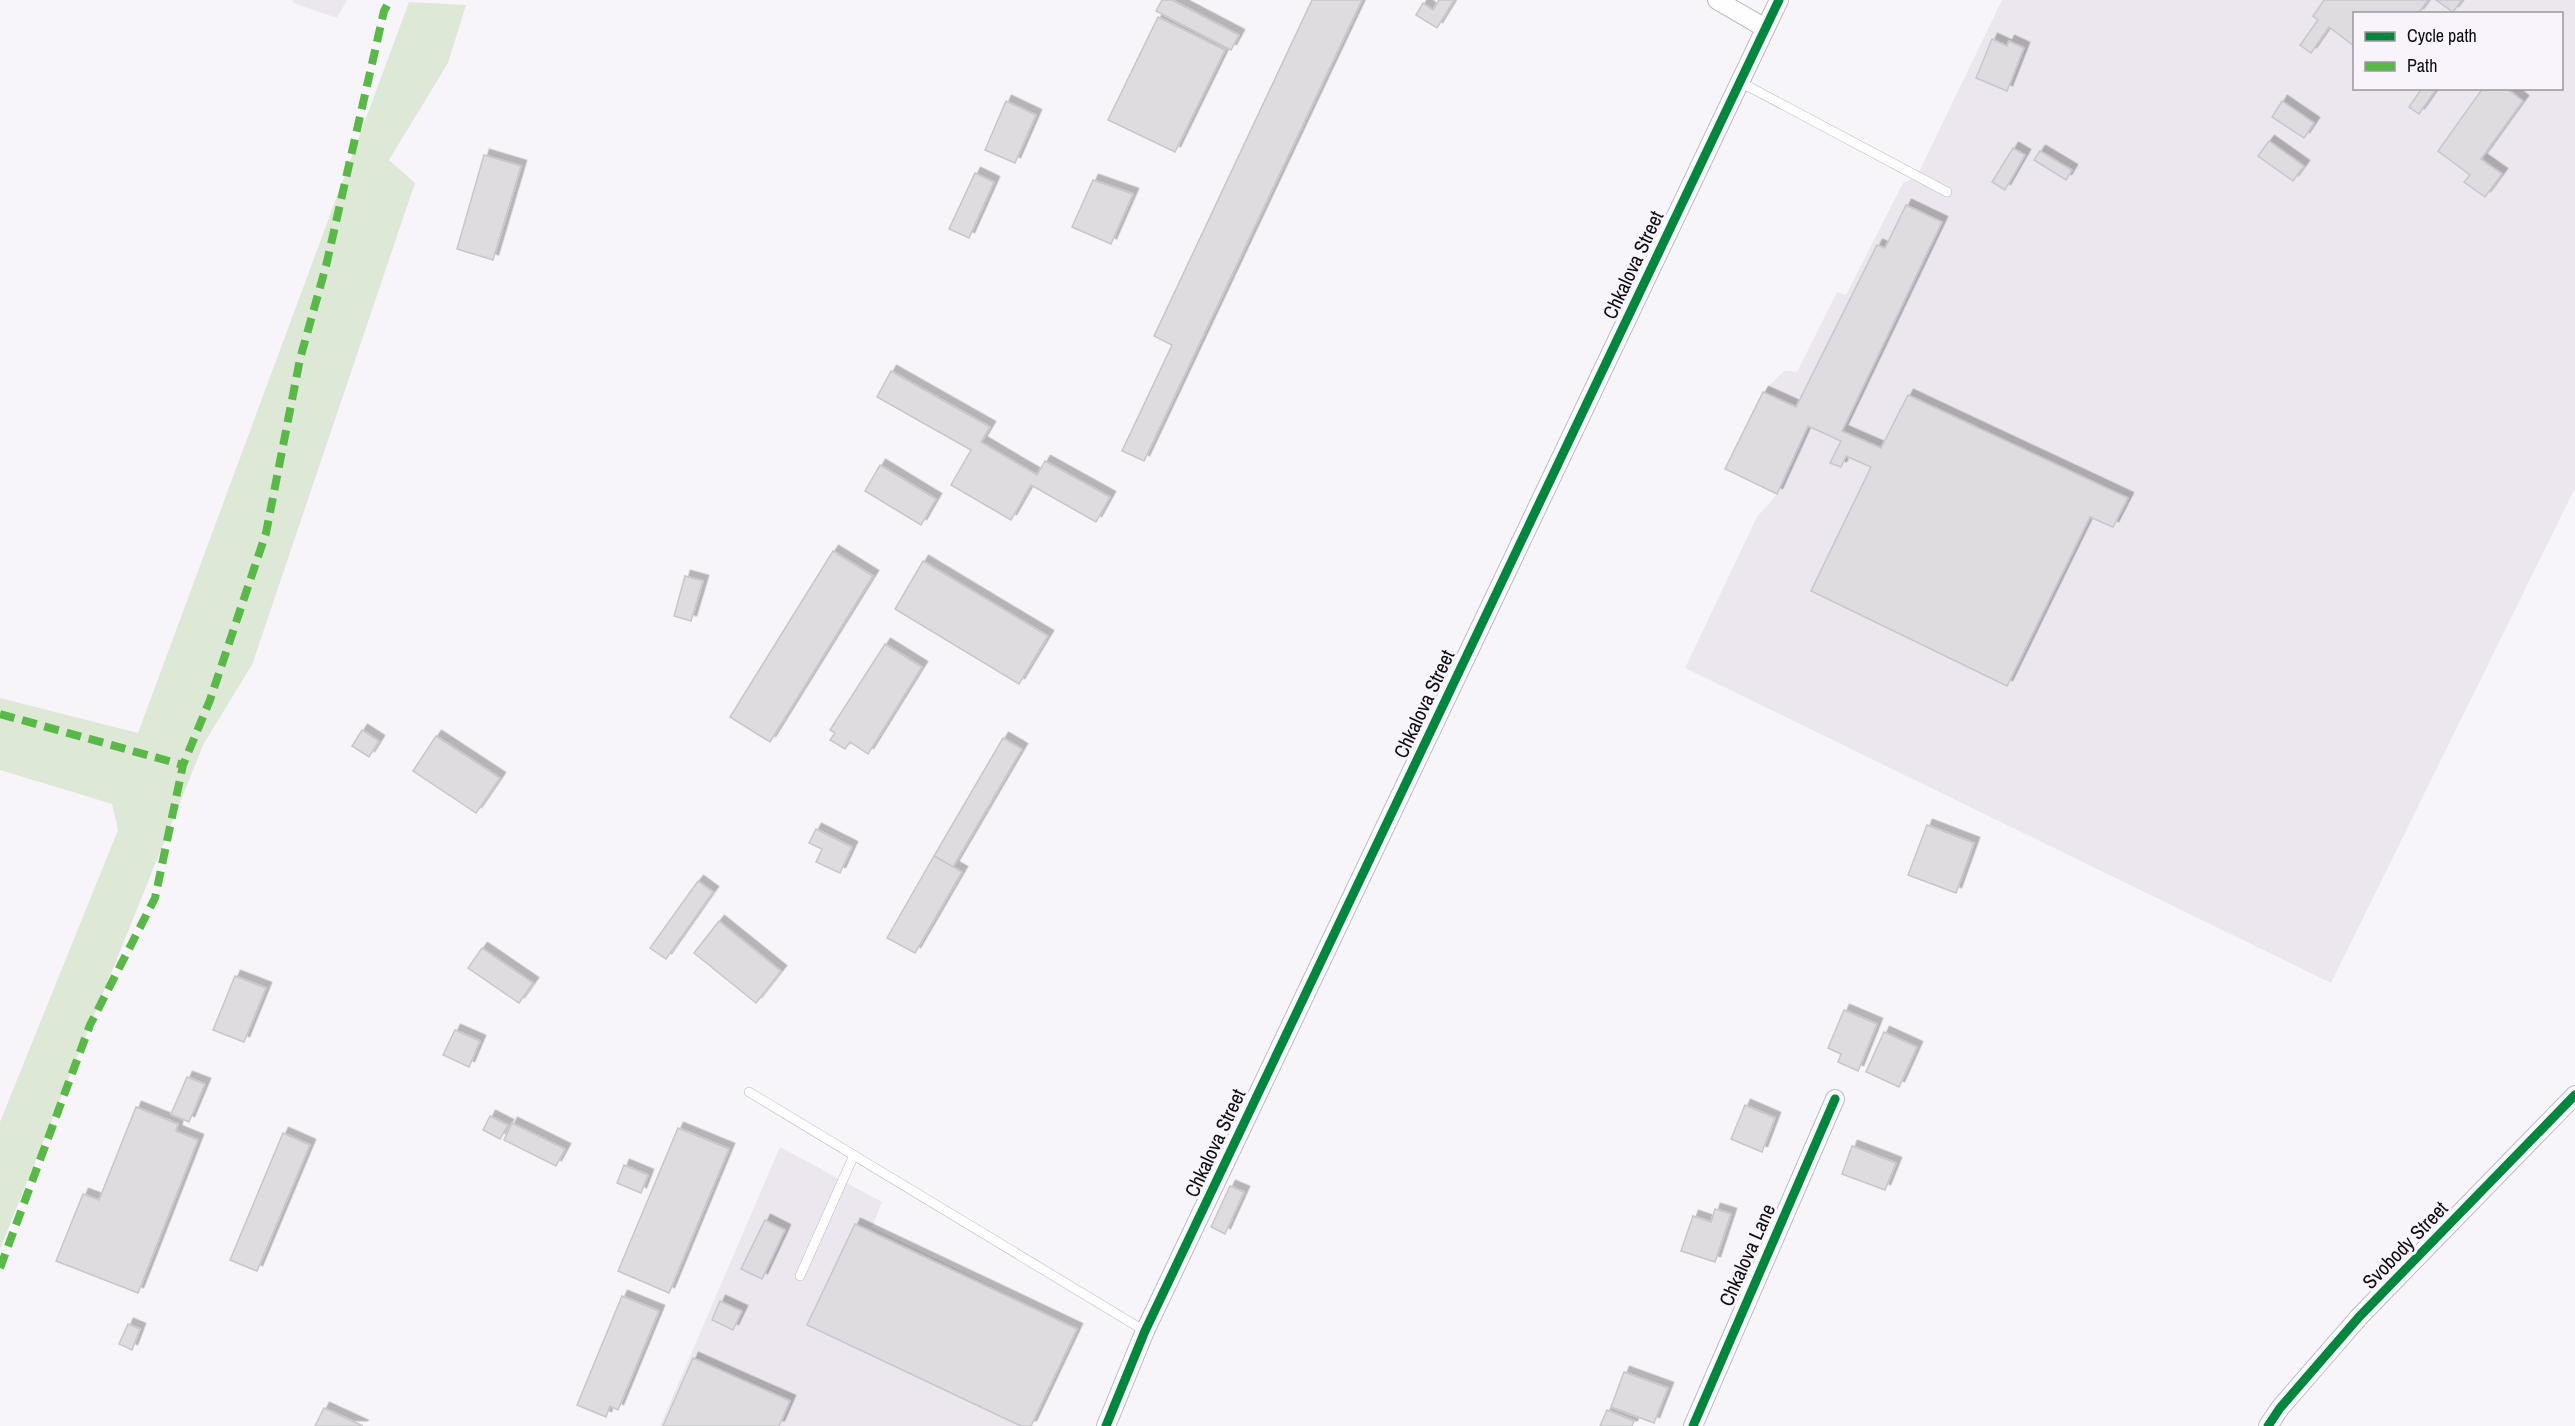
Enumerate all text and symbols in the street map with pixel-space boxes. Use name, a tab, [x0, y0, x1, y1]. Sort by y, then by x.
legend	[2353, 12, 2563, 90]
text: Cycle path	[2407, 23, 2477, 48]
text: Path	[2407, 53, 2437, 78]
street label: Chkalova Street	[1596, 206, 1670, 323]
street label: Chkalova Street	[1387, 645, 1461, 762]
street label: Chkalova Street	[1178, 1084, 1252, 1201]
street label: Svobody Street	[2356, 1195, 2454, 1294]
street label: Chkalova Lane	[1712, 1199, 1781, 1310]

